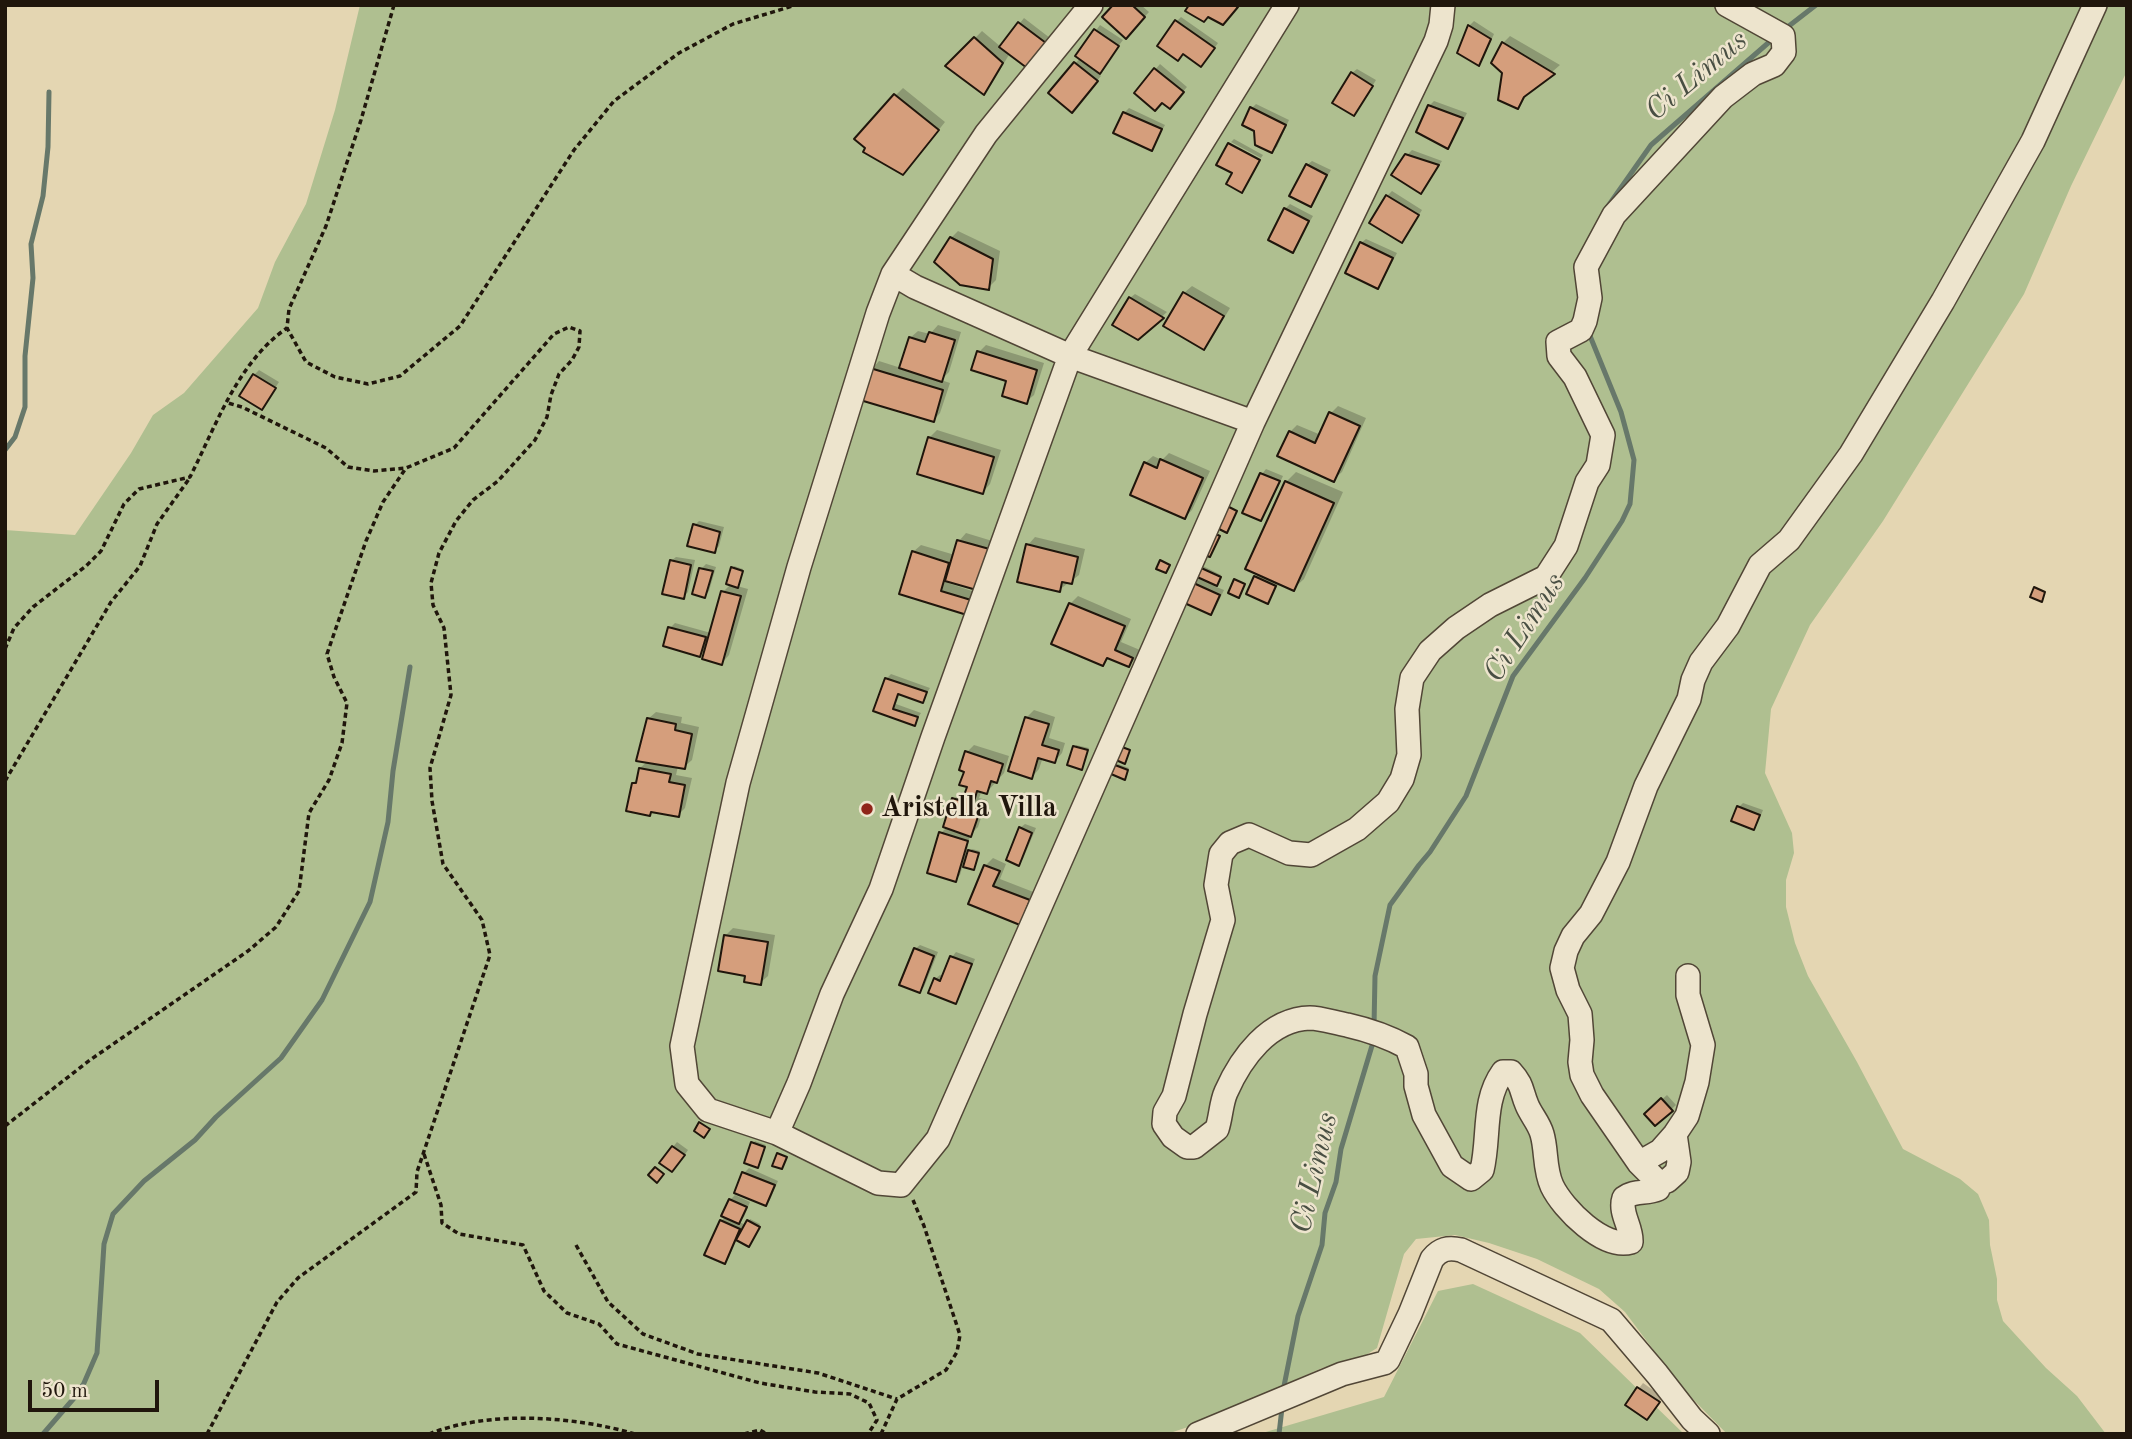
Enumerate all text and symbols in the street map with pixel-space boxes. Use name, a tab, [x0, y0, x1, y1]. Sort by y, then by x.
water label: Ci Limus	[1638, 23, 1756, 129]
water label: Ci Limus	[1476, 567, 1574, 689]
place label: Aristella Villa	[881, 792, 1057, 826]
marker: Aristella Villa	[859, 801, 875, 817]
water label: Ci Limus	[1284, 1109, 1346, 1237]
scale bar	[32, 1366, 163, 1410]
text: 50 m	[41, 1381, 88, 1402]

